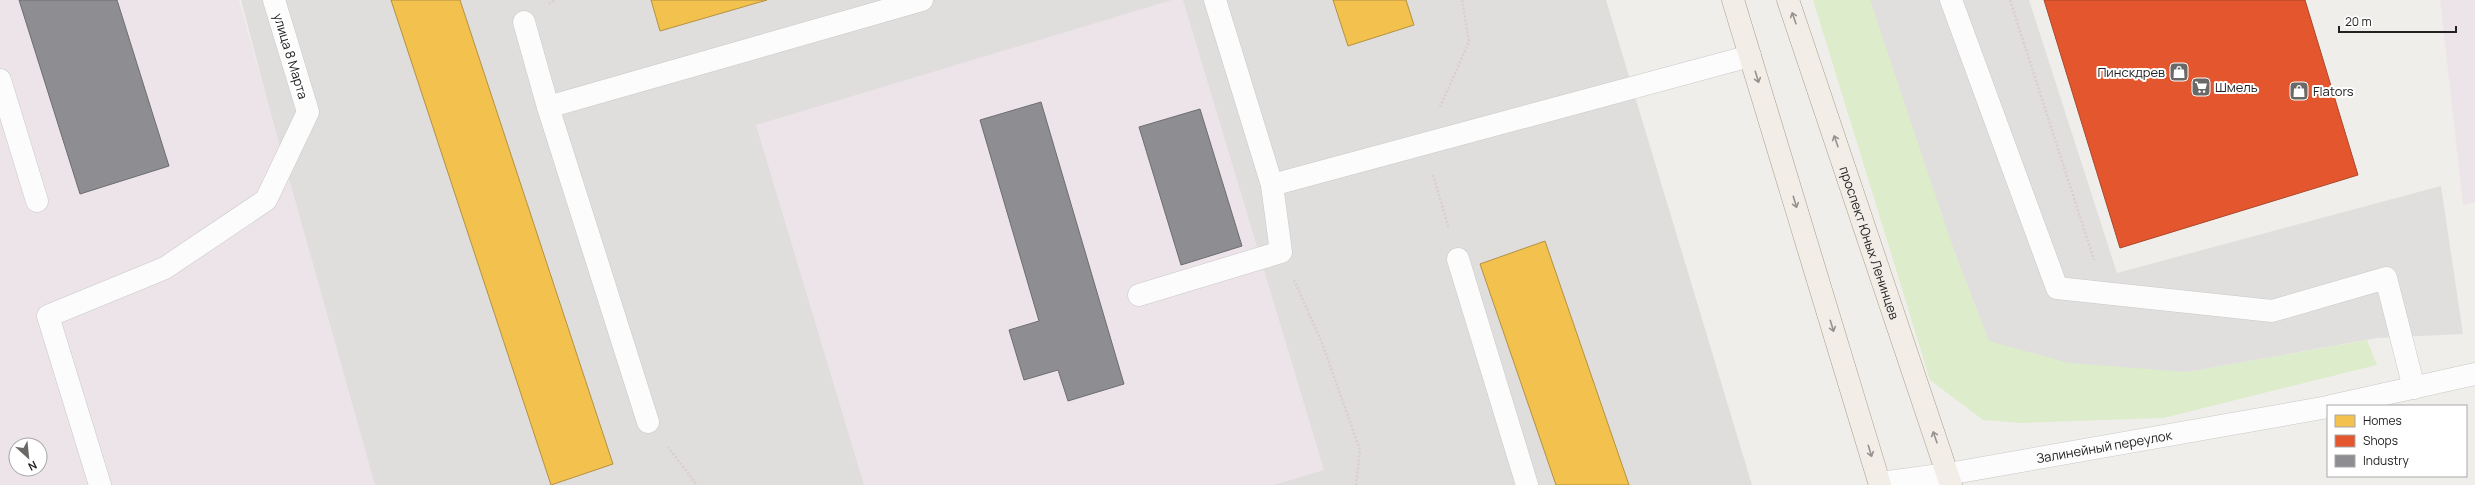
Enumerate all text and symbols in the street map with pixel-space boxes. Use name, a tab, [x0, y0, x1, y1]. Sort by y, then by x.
scale bar	[2339, 8, 2456, 34]
street label: улица 8 Марта	[269, 11, 313, 101]
one-way arrow	[1790, 12, 1797, 25]
text: 20 m	[2345, 13, 2372, 30]
shop icon: Пинскдрев	[2168, 61, 2190, 83]
place label: Пинскдрев	[2097, 63, 2165, 81]
one-way arrow	[1754, 71, 1761, 84]
supermarket icon: Шмель	[2190, 76, 2212, 98]
place label: Шмель	[2215, 78, 2258, 96]
shop icon: Flators	[2288, 80, 2310, 102]
place label: Flators	[2313, 82, 2354, 100]
one-way arrow	[1832, 135, 1839, 148]
street label: проспект Юных Ленинцев	[1835, 164, 1904, 322]
one-way arrow	[1791, 196, 1799, 208]
one-way arrow	[1829, 320, 1836, 333]
legend	[2327, 405, 2467, 477]
text: Homes	[2363, 412, 2402, 429]
street label: Залинейный переулок	[2035, 426, 2174, 467]
one-way arrow	[1931, 431, 1939, 443]
text: Shops	[2363, 432, 2398, 449]
north arrow	[8, 437, 48, 477]
one-way arrow	[1867, 444, 1874, 457]
text: Industry	[2363, 452, 2409, 469]
text: N	[26, 458, 40, 475]

